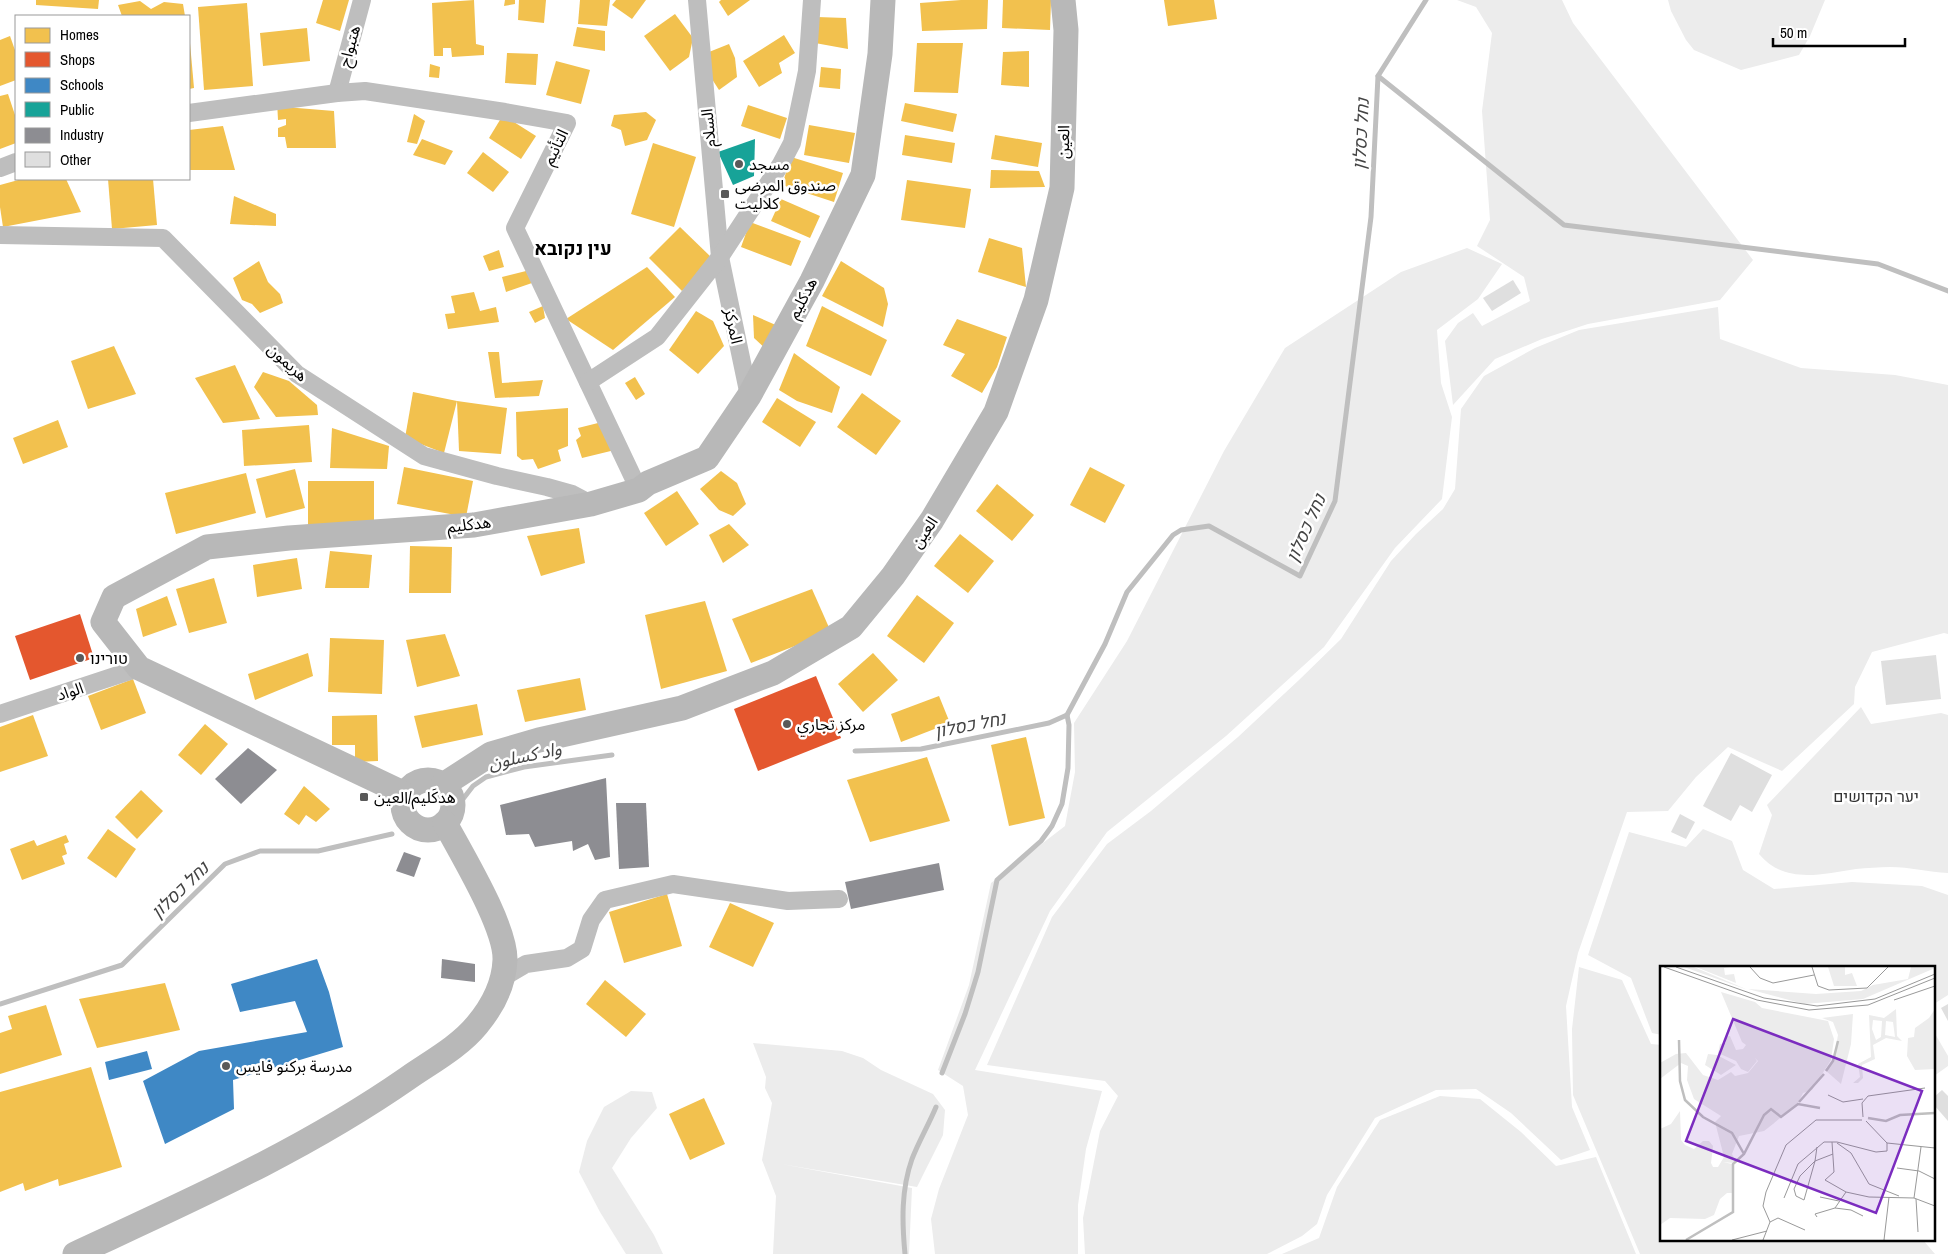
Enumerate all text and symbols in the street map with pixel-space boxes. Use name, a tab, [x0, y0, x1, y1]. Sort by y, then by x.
legend	[15, 15, 190, 180]
scale bar	[1773, 15, 1906, 47]
text: 50 m	[1780, 22, 1807, 43]
street label: هتبواح	[333, 23, 367, 70]
text: Homes	[60, 24, 99, 45]
text: Shops	[60, 49, 95, 70]
text: Schools	[60, 74, 104, 95]
water label: נחל כסלון	[1346, 96, 1375, 170]
text: Public	[60, 99, 94, 120]
street label: السلام	[695, 107, 723, 148]
text: Industry	[60, 124, 105, 145]
street label: التأنيم	[537, 125, 575, 170]
street label: العين	[1052, 125, 1074, 159]
text: Other	[60, 149, 91, 170]
place label: مسجد	[749, 153, 790, 175]
marker: مسجد	[733, 158, 745, 170]
place label: صندوق المرضى كلاليت	[735, 174, 836, 214]
marker: صندوق المرضى كلاليت	[719, 188, 731, 200]
district label: עין נקובא	[534, 235, 612, 261]
street label: هدكليم	[782, 273, 824, 324]
street label: المركز	[719, 305, 748, 346]
street label: هريمون	[263, 338, 313, 386]
water label: נחל כסלון	[1280, 489, 1332, 566]
street label: هدكليم	[446, 510, 492, 540]
street label: العين	[905, 512, 943, 552]
place label: טורינו	[90, 647, 128, 669]
marker: טורינו	[74, 652, 86, 664]
street label: الواد	[54, 676, 86, 706]
water label: נחל כסלון	[932, 705, 1009, 744]
place label: مركز تجاري	[797, 713, 865, 737]
marker: مركز تجاري	[781, 718, 793, 730]
water label: واد كسلون	[486, 736, 564, 775]
park label: יער הקדושים	[1833, 785, 1919, 807]
place label: هدكَليم/العين	[374, 786, 456, 810]
marker: هدكَليم/العين	[358, 791, 370, 803]
water label: נחל כסלון	[145, 855, 215, 924]
inset map	[1660, 966, 1936, 1242]
place label: مدرسة بركنو فايس	[236, 1055, 352, 1077]
marker: مدرسة بركنو فايس	[220, 1060, 232, 1072]

